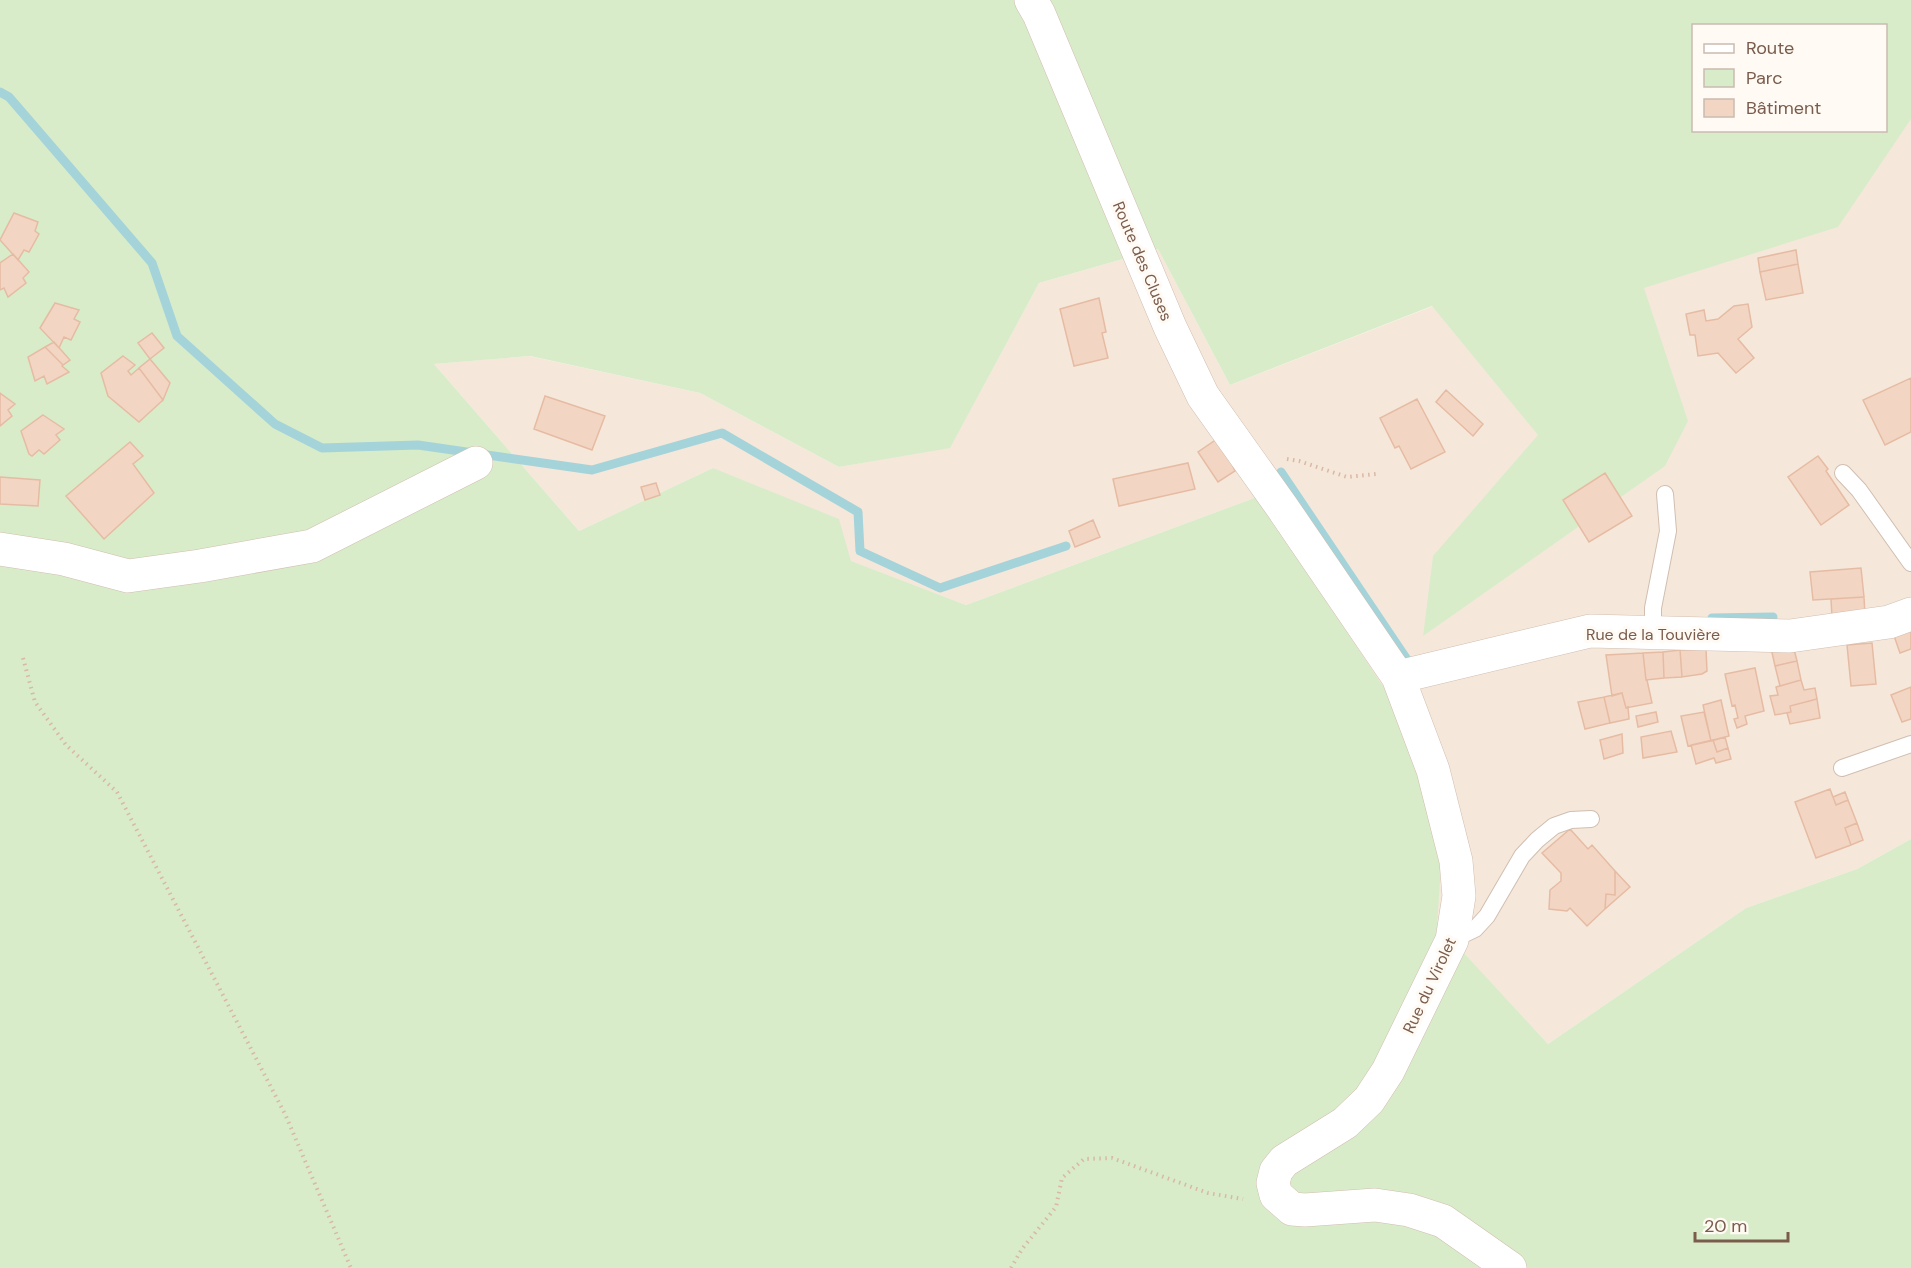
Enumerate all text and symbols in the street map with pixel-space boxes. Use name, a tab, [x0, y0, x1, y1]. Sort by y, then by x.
legend	[1692, 24, 1887, 132]
text: Route	[1746, 36, 1794, 60]
text: Parc	[1746, 66, 1782, 90]
text: Bâtiment	[1746, 96, 1821, 120]
street label: Route des Cluses	[1108, 198, 1177, 324]
street label: Rue de la Touvière	[1586, 624, 1720, 645]
street label: Rue du Virolet	[1398, 934, 1461, 1037]
scale bar	[1695, 1205, 1788, 1243]
text: 20 m	[1704, 1214, 1747, 1238]

